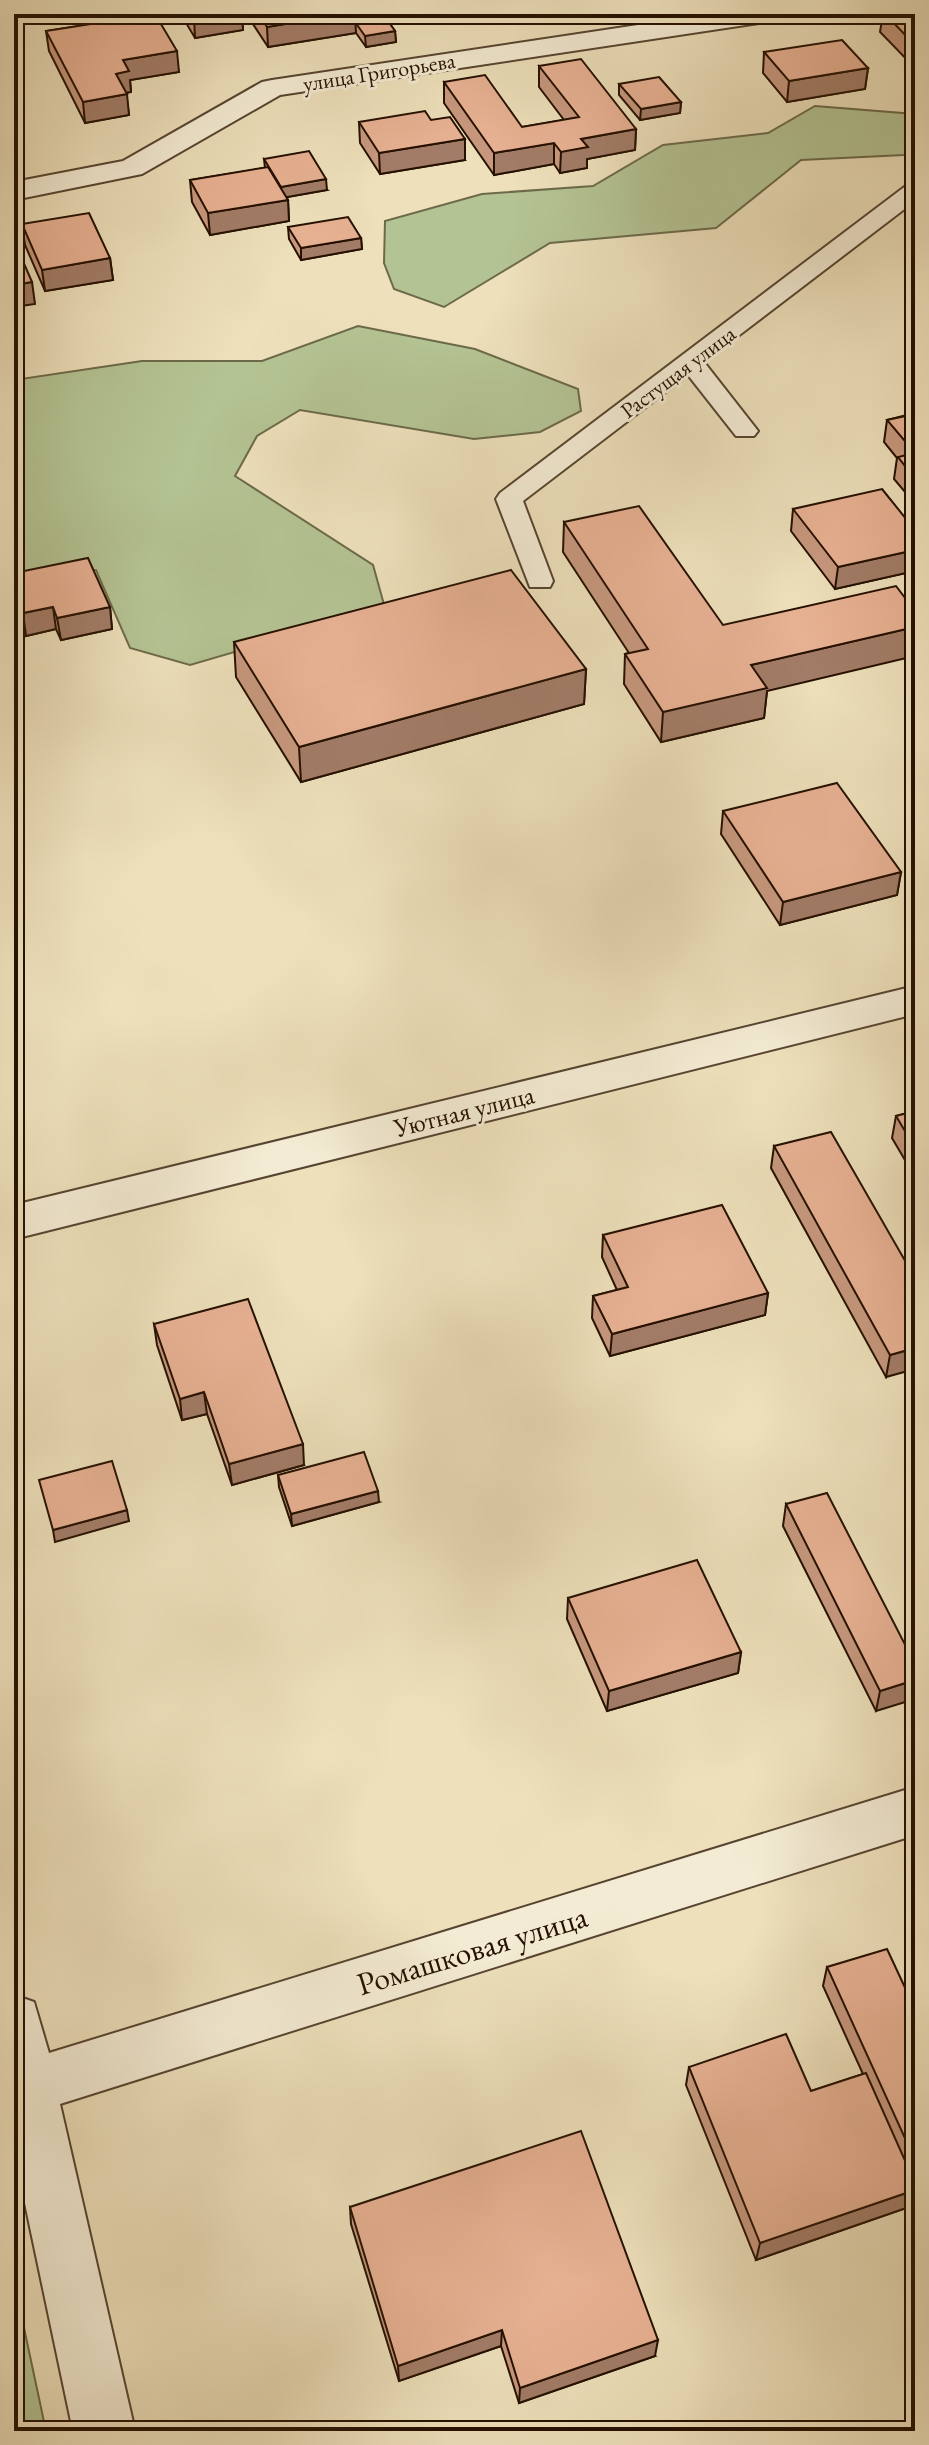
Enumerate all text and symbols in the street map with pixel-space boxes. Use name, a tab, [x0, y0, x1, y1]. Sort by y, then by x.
street label: улица Григорьева	[301, 46, 457, 98]
street label: Растущая улица	[615, 319, 742, 425]
street label: Уютная улица	[389, 1077, 538, 1145]
street label: Ромашковая улица	[352, 1895, 593, 2005]

